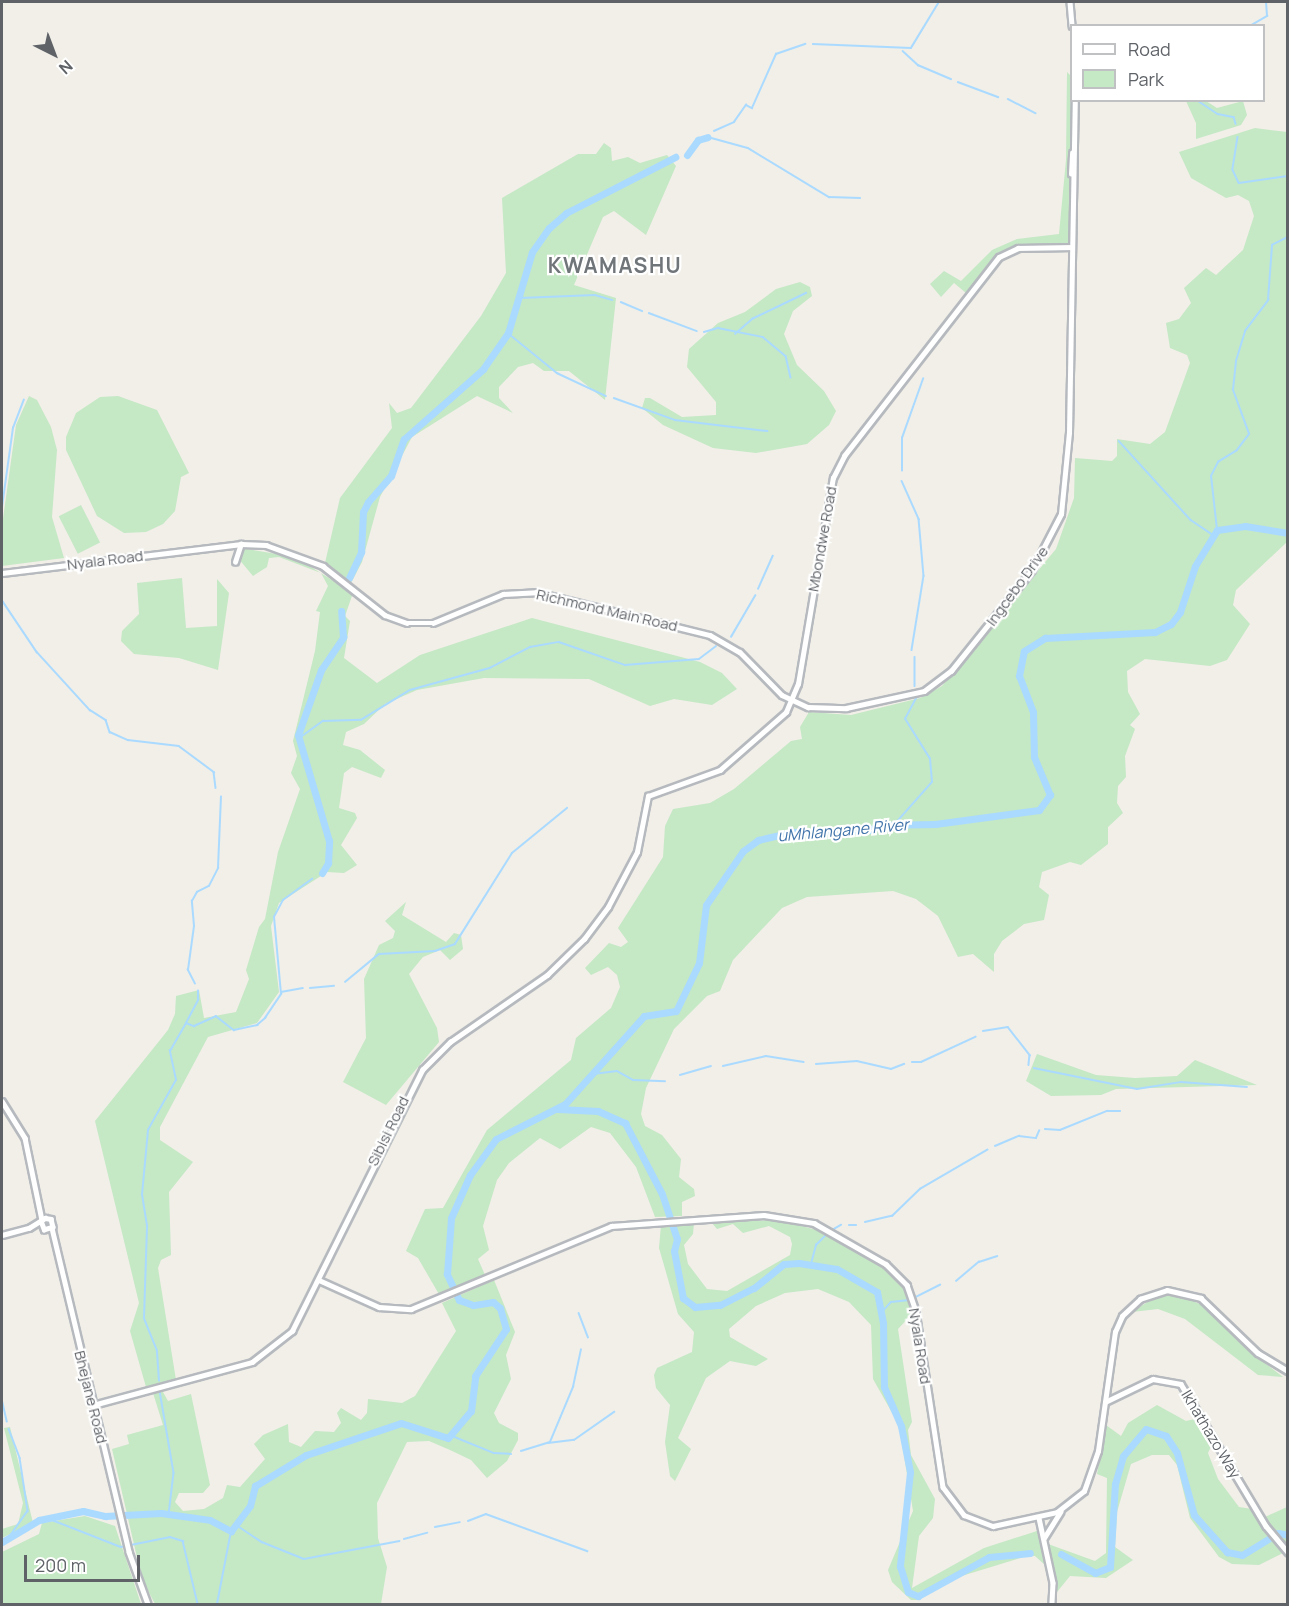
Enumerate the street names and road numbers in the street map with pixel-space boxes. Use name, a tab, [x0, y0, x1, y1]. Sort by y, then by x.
street label: Mbondwe Road	[804, 485, 840, 593]
street label: Ingcebo Drive	[982, 543, 1052, 629]
street label: Nyala Road	[66, 546, 144, 574]
street label: Richmond Main Road	[535, 585, 679, 635]
street label: Sibisi Road	[363, 1093, 413, 1169]
street label: Nyala Road	[905, 1307, 935, 1385]
street label: Bhejane Road	[71, 1349, 111, 1445]
street label: Ikhathazo Way	[1178, 1387, 1244, 1481]

